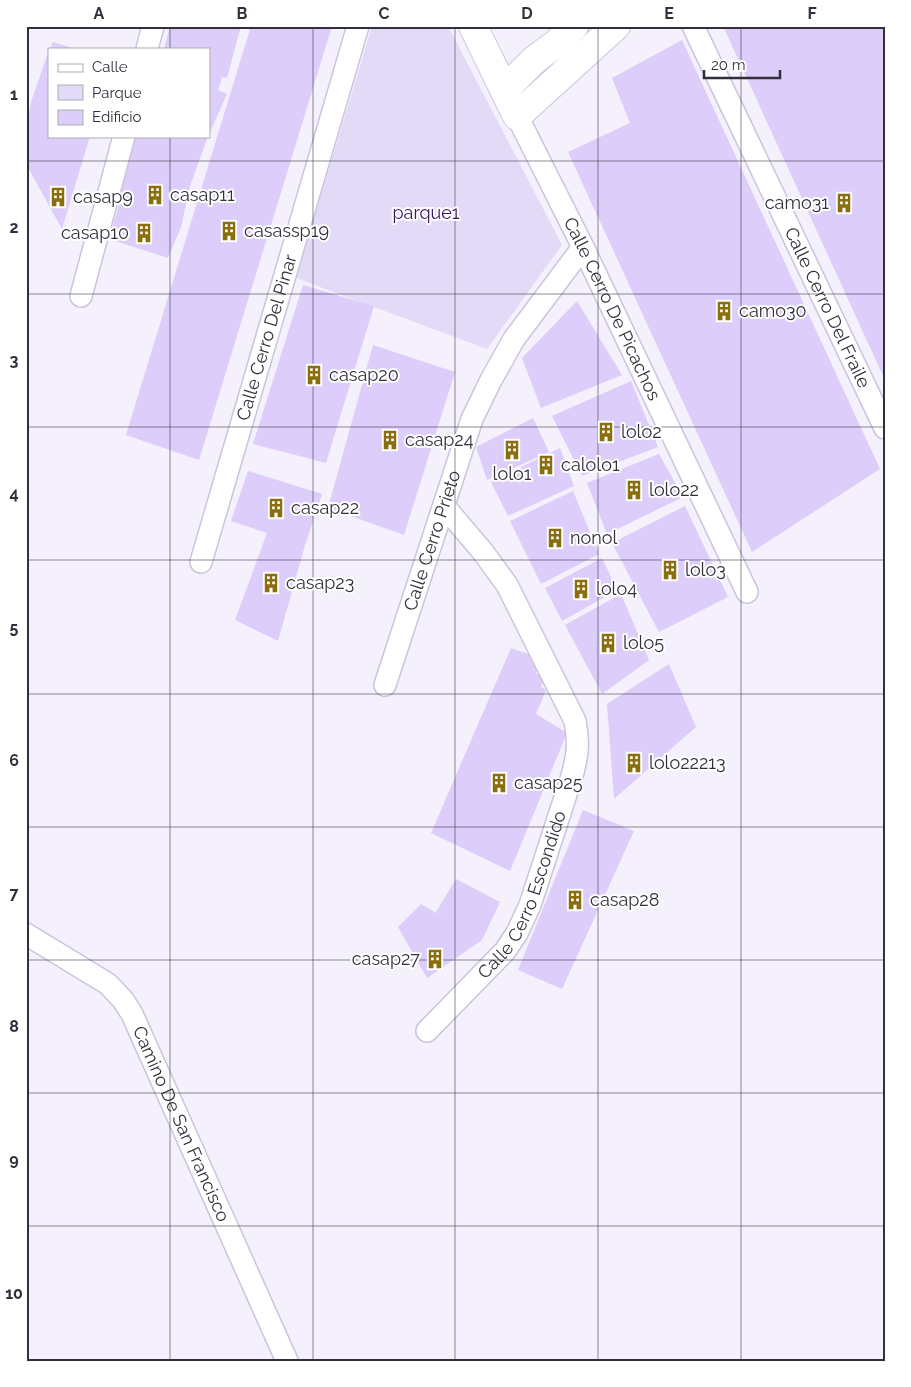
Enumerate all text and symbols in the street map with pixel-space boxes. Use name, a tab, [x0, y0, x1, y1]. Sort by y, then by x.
text: A	[94, 4, 105, 23]
text: B	[237, 4, 248, 23]
text: C	[379, 4, 390, 23]
text: D	[521, 4, 533, 23]
text: E	[664, 4, 674, 23]
text: F	[807, 4, 817, 23]
legend	[48, 48, 210, 138]
scale bar	[704, 48, 780, 80]
text: 20 m	[711, 56, 746, 74]
text: Calle	[92, 58, 128, 76]
text: Parque	[92, 84, 142, 102]
text: 1	[10, 85, 18, 104]
text: Edificio	[92, 108, 142, 126]
building icon: casap11	[144, 184, 166, 206]
place label: casap11	[170, 184, 235, 205]
building icon: casap9	[47, 186, 69, 208]
place label: casap9	[73, 186, 133, 207]
place label: camo31	[765, 192, 829, 213]
building icon: camo31	[833, 192, 855, 214]
park label: parque1	[392, 202, 460, 223]
street label: Calle Cerro De Picachos	[560, 214, 665, 404]
text: 2	[9, 218, 19, 237]
building icon: casassp19	[218, 220, 240, 242]
place label: casassp19	[244, 220, 329, 241]
place label: casap10	[61, 222, 129, 243]
building icon: casap10	[133, 222, 155, 244]
street label: Calle Cerro Del Fraile	[781, 224, 875, 391]
street label: Calle Cerro Del Pinar	[232, 251, 301, 423]
building icon: camo30	[713, 300, 735, 322]
place label: camo30	[739, 300, 807, 321]
text: 3	[10, 351, 19, 370]
building icon: casap20	[303, 364, 325, 386]
place label: casap20	[329, 364, 399, 385]
building icon: lolo2	[595, 421, 617, 443]
place label: lolo2	[621, 421, 662, 442]
building icon: casap24	[379, 429, 401, 451]
place label: casap24	[405, 429, 474, 450]
building icon: lolo1	[501, 439, 523, 461]
building icon: calolo1	[535, 454, 557, 476]
place label: calolo1	[561, 454, 620, 475]
place label: lolo1	[493, 463, 532, 484]
street label: Calle Cerro Prieto	[399, 467, 465, 613]
building icon: lolo22	[623, 479, 645, 501]
place label: lolo22	[649, 479, 699, 500]
text: 4	[9, 484, 19, 503]
building icon: casap22	[265, 497, 287, 519]
place label: casap22	[291, 497, 359, 518]
building icon: nonol	[544, 527, 566, 549]
place label: nonol	[570, 527, 617, 548]
building icon: lolo3	[659, 559, 681, 581]
place label: lolo3	[685, 559, 726, 580]
building icon: casap23	[260, 572, 282, 594]
place label: casap23	[286, 572, 354, 593]
building icon: lolo4	[570, 578, 592, 600]
place label: lolo4	[596, 578, 637, 599]
text: 5	[10, 618, 19, 637]
building icon: lolo5	[597, 632, 619, 654]
place label: lolo5	[623, 632, 664, 653]
text: 6	[9, 751, 19, 770]
building icon: lolo22213	[623, 752, 645, 774]
place label: lolo22213	[649, 752, 726, 773]
building icon: casap25	[488, 772, 510, 794]
place label: casap25	[514, 772, 583, 793]
street label: Calle Cerro Escondido	[473, 808, 570, 983]
text: 7	[10, 884, 19, 903]
building icon: casap28	[564, 889, 586, 911]
place label: casap28	[590, 889, 659, 910]
place label: casap27	[352, 948, 420, 969]
building icon: casap27	[424, 948, 446, 970]
text: 8	[9, 1017, 19, 1036]
street label: Camino De San Francisco	[129, 1023, 234, 1225]
text: 9	[9, 1150, 19, 1169]
text: 10	[5, 1284, 23, 1303]

